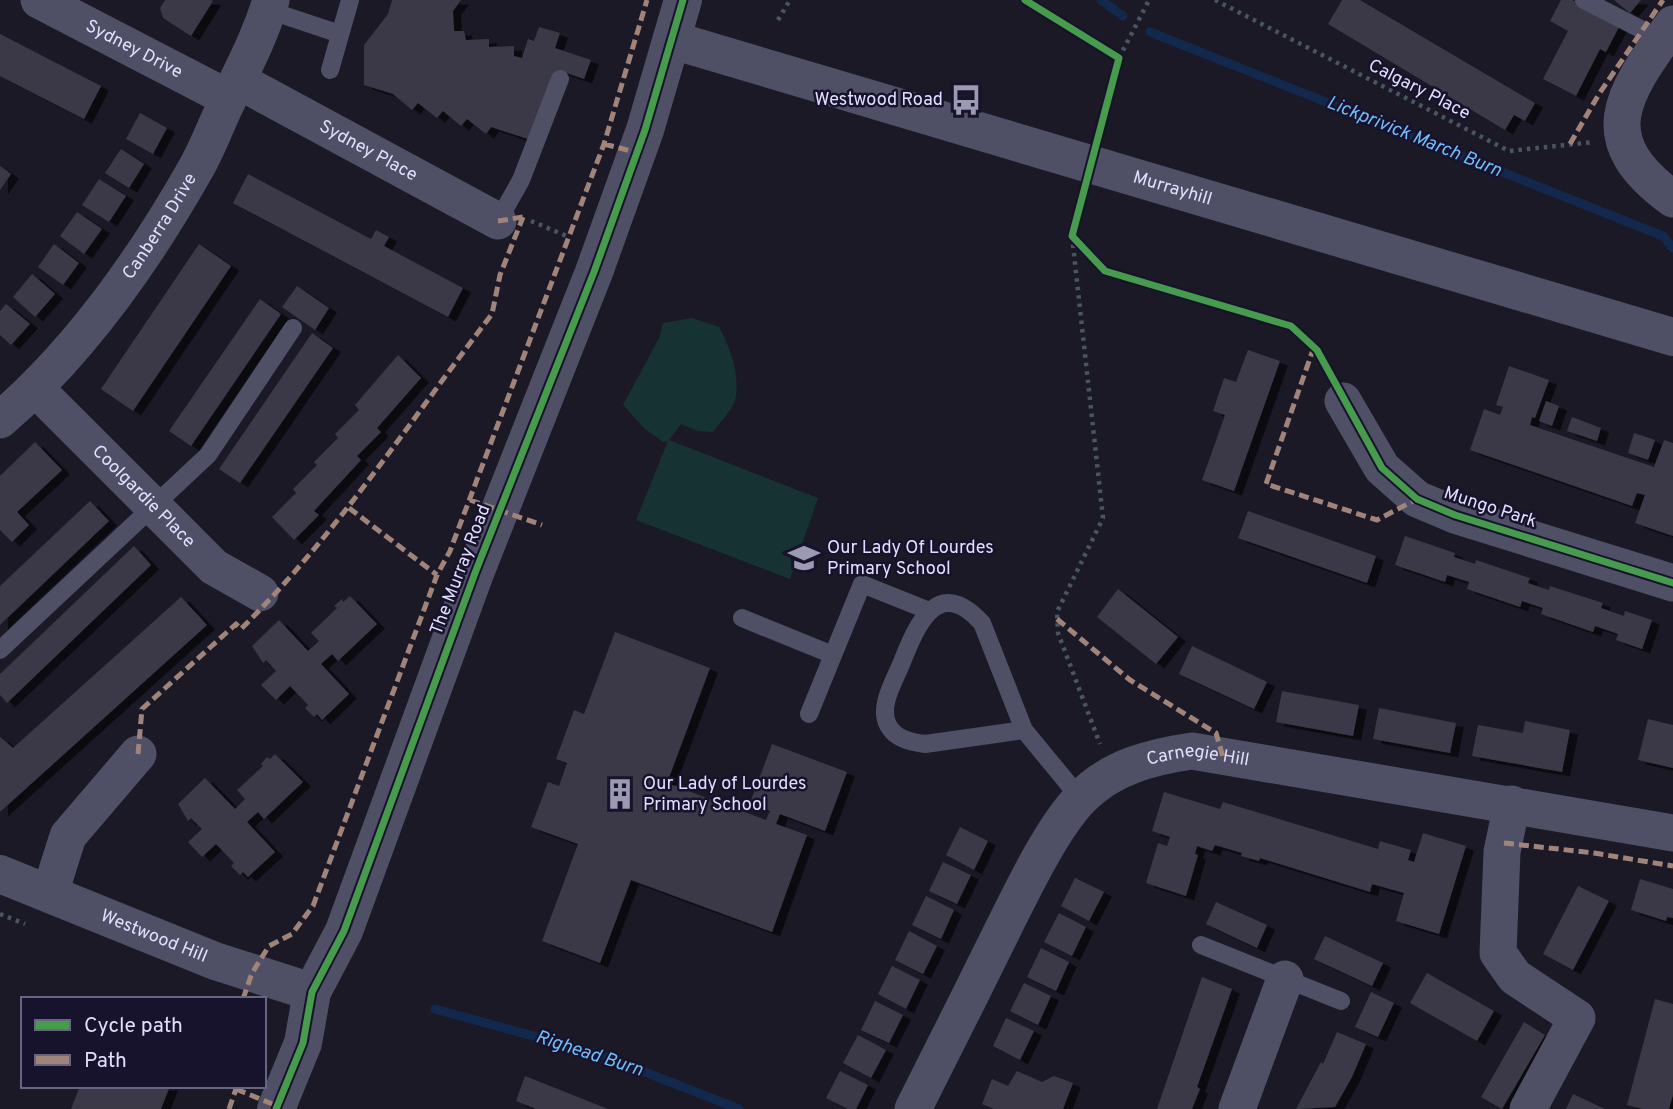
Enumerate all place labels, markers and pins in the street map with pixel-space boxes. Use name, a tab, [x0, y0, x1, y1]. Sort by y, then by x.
bus stop icon: Westwood Road	[949, 83, 983, 117]
place label: Westwood Road	[815, 89, 943, 112]
place label: Our Lady Of Lourdes Primary School	[827, 537, 994, 581]
school or university icon: Our Lady Of Lourdes Primary School	[787, 541, 821, 575]
place label: Our Lady of Lourdes Primary School	[643, 773, 806, 817]
building icon: Our Lady of Lourdes Primary School	[603, 777, 637, 811]

